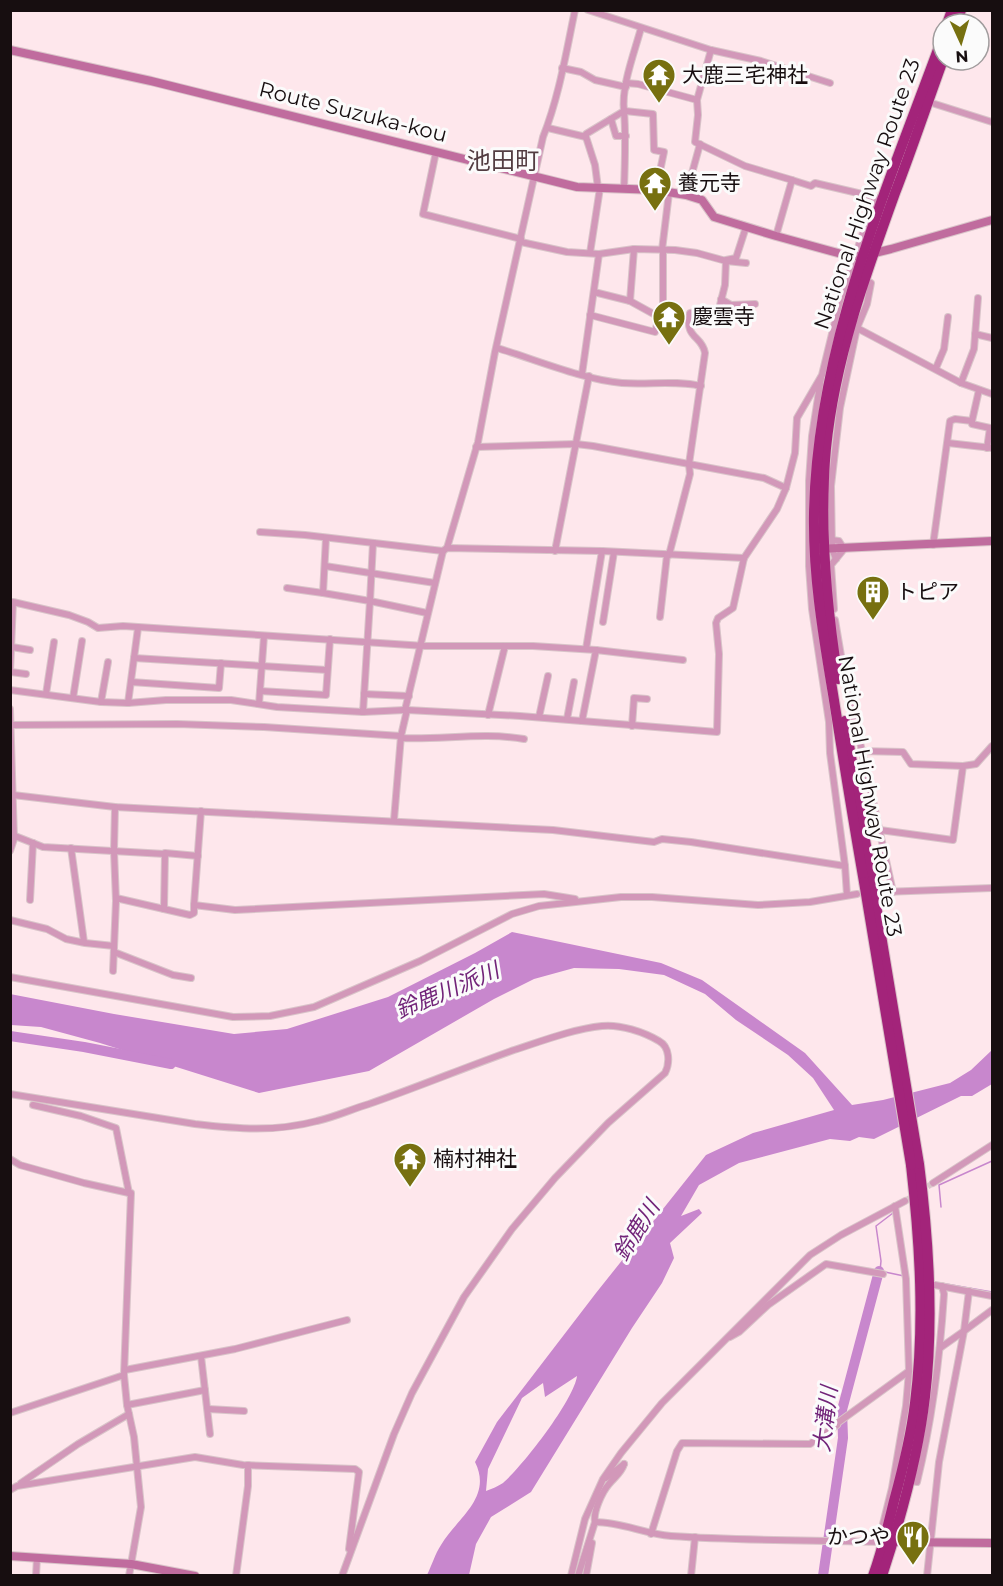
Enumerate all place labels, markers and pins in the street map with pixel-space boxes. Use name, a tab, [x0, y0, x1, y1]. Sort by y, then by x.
temple icon: 大鹿三宅神社	[641, 57, 677, 104]
place label: 大鹿三宅神社	[682, 62, 808, 87]
temple icon: 養元寺	[637, 165, 673, 212]
place label: 養元寺	[678, 170, 741, 195]
temple icon: 慶雲寺	[651, 299, 687, 346]
place label: 慶雲寺	[692, 304, 755, 329]
building icon: トピア	[855, 574, 891, 621]
place label: トピア	[896, 579, 959, 604]
temple icon: 楠村神社	[392, 1141, 428, 1188]
place label: 楠村神社	[433, 1146, 517, 1171]
restaurant icon: かつや	[895, 1519, 931, 1566]
place label: かつや	[827, 1524, 890, 1549]

